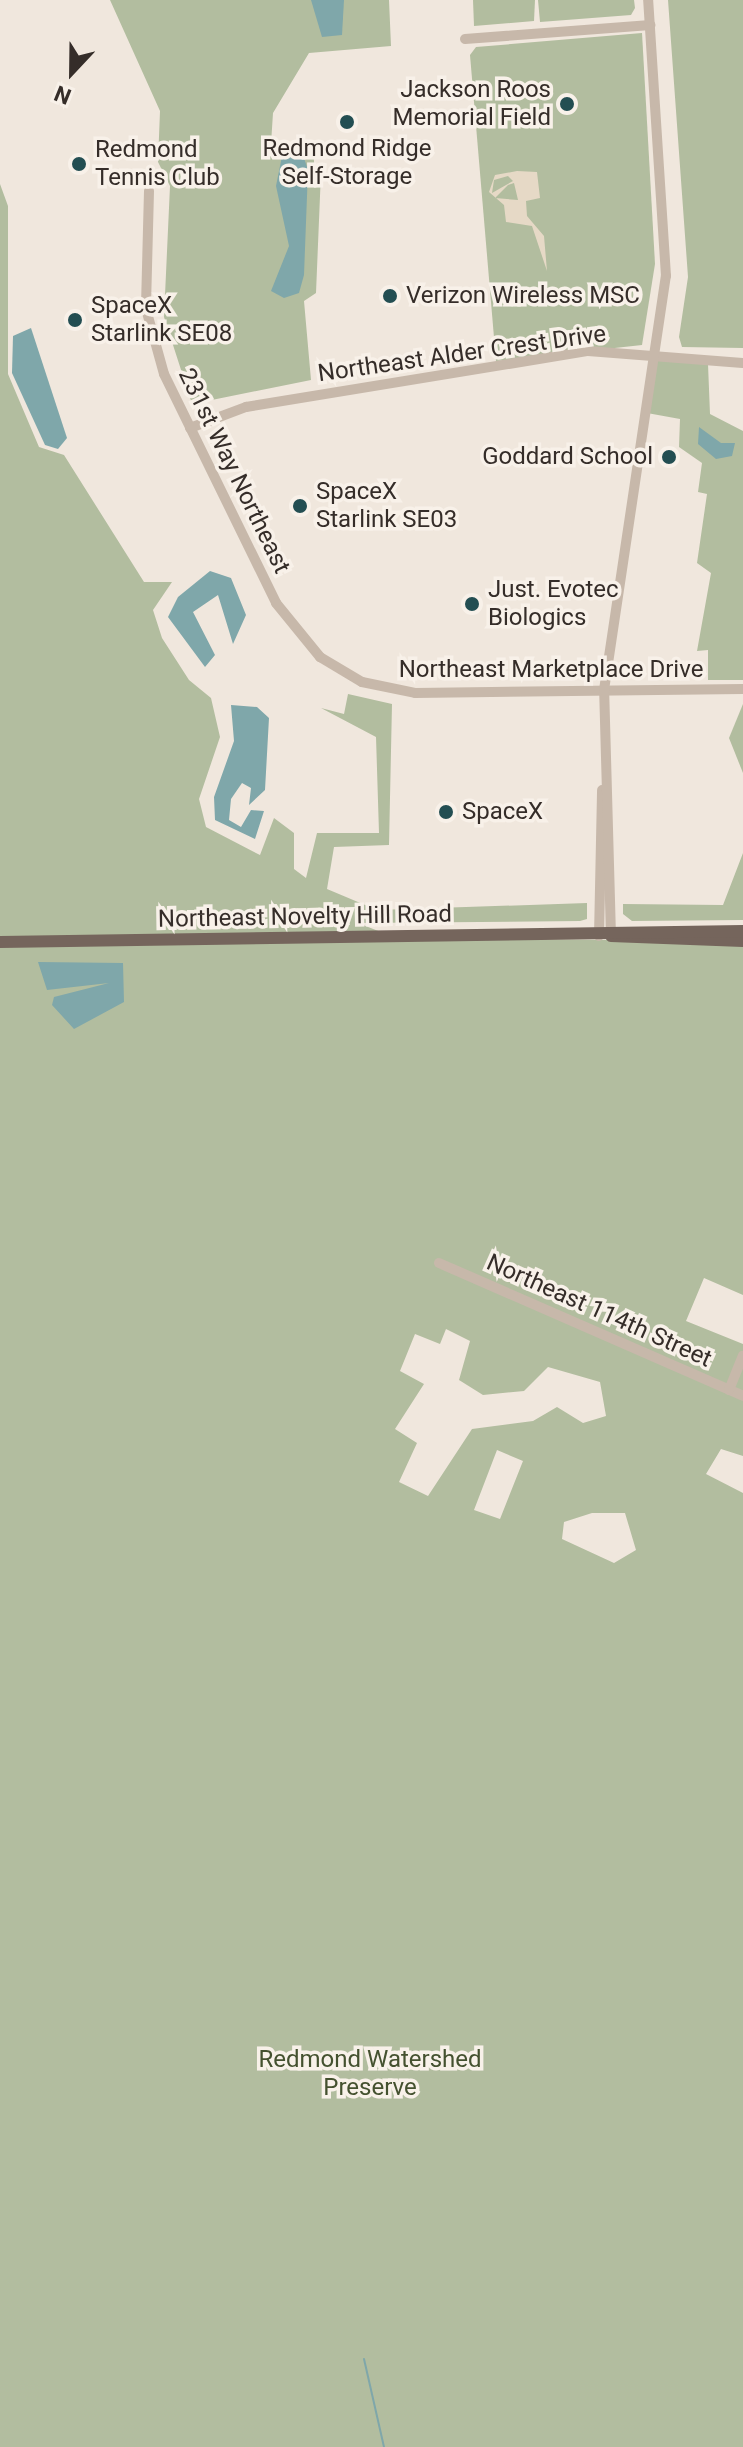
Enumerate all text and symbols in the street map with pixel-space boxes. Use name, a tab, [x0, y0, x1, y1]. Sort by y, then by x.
north arrow	[32, 32, 112, 112]
place label: Jackson Roos Memorial Field	[393, 76, 551, 132]
text: N	[51, 80, 75, 109]
marker: Jackson Roos Memorial Field	[558, 95, 576, 113]
marker: Redmond Ridge Self-Storage	[338, 113, 356, 131]
place label: Redmond Ridge Self-Storage	[263, 135, 431, 191]
place label: Redmond Tennis Club	[95, 136, 220, 192]
marker: Redmond Tennis Club	[70, 155, 88, 173]
place label: Verizon Wireless MSC	[406, 282, 640, 310]
marker: Verizon Wireless MSC	[381, 287, 399, 305]
place label: SpaceX Starlink SE08	[91, 292, 232, 348]
marker: SpaceX Starlink SE08	[66, 311, 84, 329]
street label: Northeast Alder Crest Drive	[316, 320, 608, 388]
street label: 231st Way Northeast	[172, 364, 296, 578]
place label: Goddard School	[482, 443, 653, 471]
marker: Goddard School	[660, 448, 678, 466]
place label: SpaceX Starlink SE03	[316, 478, 457, 534]
marker: SpaceX Starlink SE03	[291, 497, 309, 515]
place label: Just. Evotec Biologics	[488, 576, 619, 632]
marker: Just. Evotec Biologics	[463, 595, 481, 613]
street label: Northeast Marketplace Drive	[399, 656, 703, 684]
place label: SpaceX	[462, 798, 543, 826]
marker: SpaceX	[437, 803, 455, 821]
street label: Northeast Novelty Hill Road	[158, 900, 452, 934]
street label: Northeast 114th Street	[482, 1248, 716, 1374]
park label: Redmond Watershed Preserve	[258, 2046, 482, 2102]

